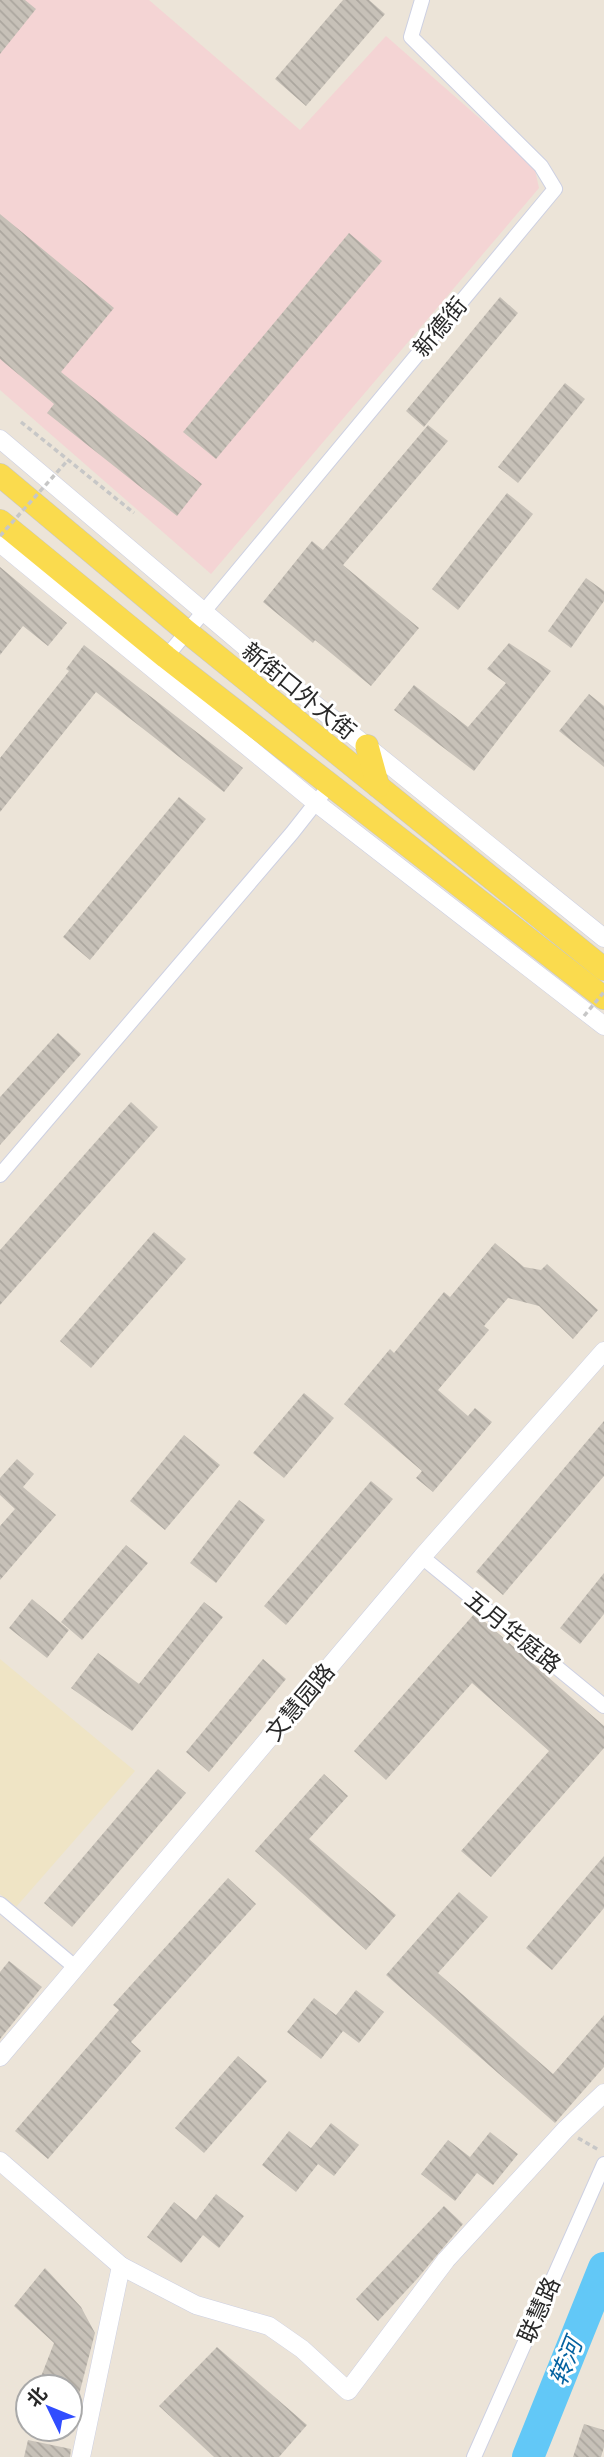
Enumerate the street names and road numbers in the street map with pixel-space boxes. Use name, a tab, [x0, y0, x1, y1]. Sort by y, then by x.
street label: 新德街	[408, 292, 472, 362]
street label: 新街口外大街	[237, 637, 361, 745]
street label: 五月华庭路	[460, 1586, 566, 1678]
street label: 文慧园路	[260, 1658, 340, 1746]
street label: 联慧路	[513, 2273, 565, 2347]

